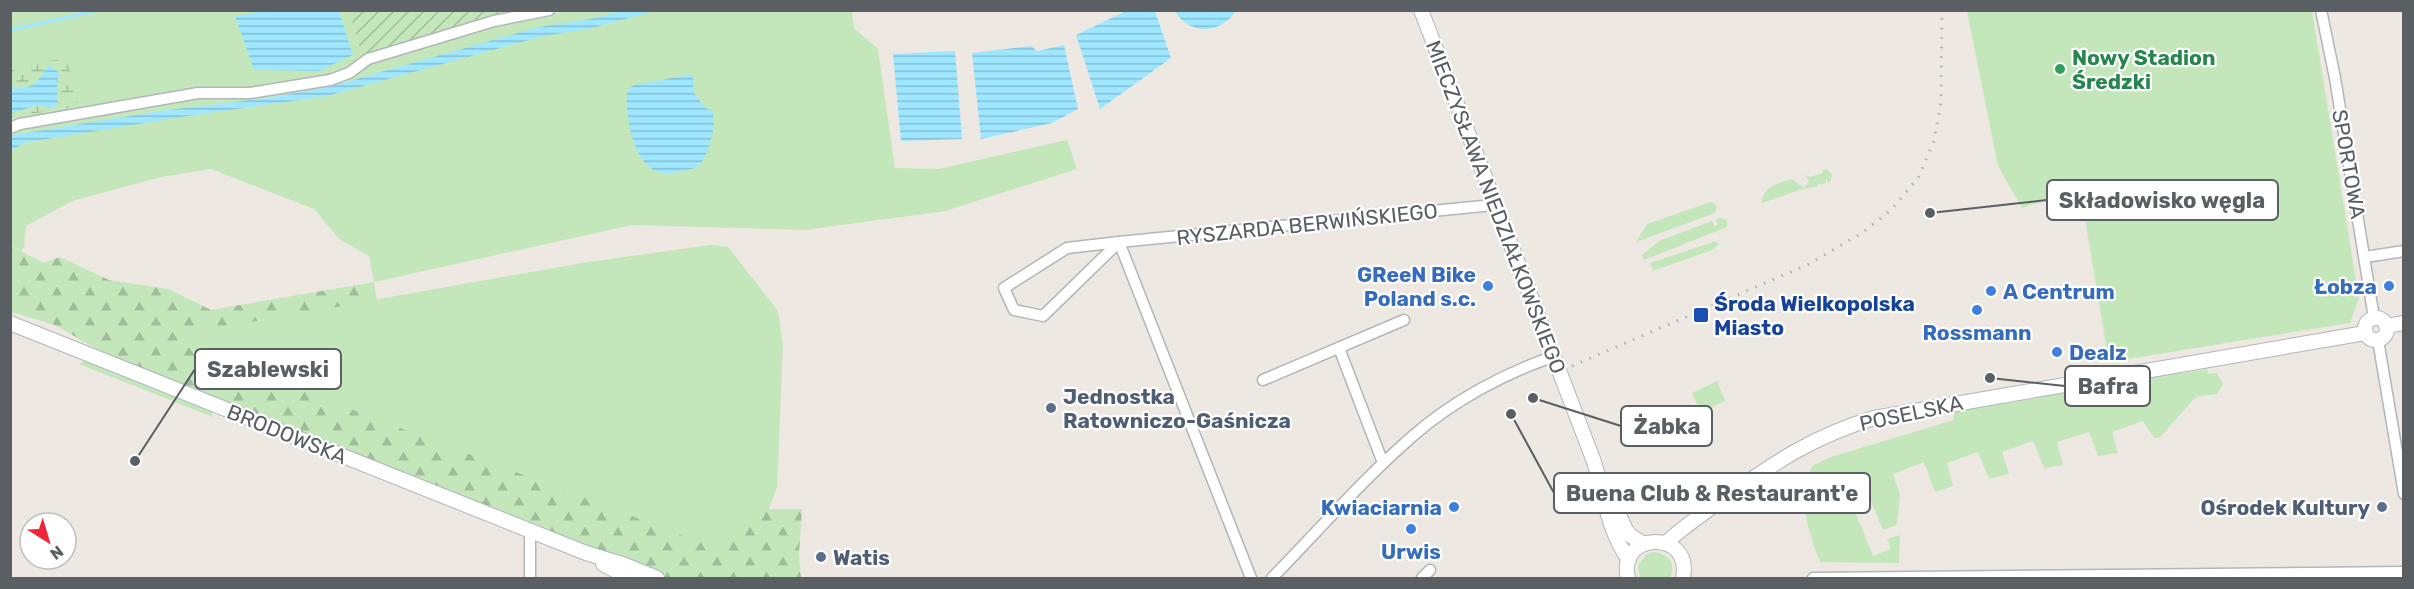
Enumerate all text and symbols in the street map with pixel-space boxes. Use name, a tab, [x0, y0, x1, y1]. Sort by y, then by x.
street label: MIECZYSŁAWA NIEDZIAŁKOWSKIEGO	[1421, 37, 1571, 377]
place label: Nowy Stadion Średzki	[2072, 45, 2215, 94]
marker: Nowy Stadion Średzki	[2053, 62, 2067, 76]
street label: SPORTOWA	[2327, 107, 2371, 221]
callout: Składowisko węgla	[2047, 180, 2278, 220]
text: Składowisko węgla	[2059, 187, 2265, 214]
street label: RYSZARDA BERWIŃSKIEGO	[1175, 198, 1439, 250]
place label: GReeN Bike Poland s.c.	[1357, 262, 1476, 311]
place label: Łobza	[2314, 274, 2377, 299]
marker: GReeN Bike Poland s.c.	[1481, 279, 1495, 293]
place label: A Centrum	[2003, 279, 2115, 304]
marker: Łobza	[2382, 279, 2396, 293]
marker: A Centrum	[1984, 284, 1998, 298]
place label: Środa Wielkopolska Miasto	[1714, 291, 1915, 340]
marker: Rossmann	[1970, 303, 1984, 317]
marker: Środa Wielkopolska Miasto	[1692, 306, 1710, 324]
place label: Rossmann	[1922, 320, 2032, 345]
place label: Dealz	[2069, 340, 2127, 365]
marker: Dealz	[2050, 345, 2064, 359]
callout: Szablewski	[195, 349, 341, 389]
text: Szablewski	[207, 356, 329, 383]
callout: Bafra	[2065, 366, 2150, 406]
text: Bafra	[2078, 373, 2138, 400]
place label: Jednostka Ratowniczo-Gaśnicza	[1063, 384, 1291, 433]
street label: POSELSKA	[1857, 390, 1965, 436]
street label: BRODOWSKA	[223, 399, 351, 469]
marker: Jednostka Ratowniczo-Gaśnicza	[1044, 401, 1058, 415]
callout: Żabka	[1621, 406, 1712, 446]
text: Żabka	[1634, 413, 1700, 440]
callout: Buena Club & Restaurant'e	[1554, 473, 1870, 513]
text: Buena Club & Restaurant'e	[1566, 480, 1858, 507]
place label: Kwiaciarnia	[1321, 495, 1442, 520]
place label: Ośrodek Kultury	[2200, 495, 2370, 520]
marker: Kwiaciarnia	[1447, 500, 1461, 514]
marker: Ośrodek Kultury	[2375, 500, 2389, 514]
north arrow	[18, 511, 78, 571]
marker: Urwis	[1404, 522, 1418, 536]
place label: Urwis	[1381, 539, 1441, 564]
text: N	[46, 542, 67, 564]
place label: Watis	[833, 545, 890, 570]
marker: Watis	[814, 550, 828, 564]

